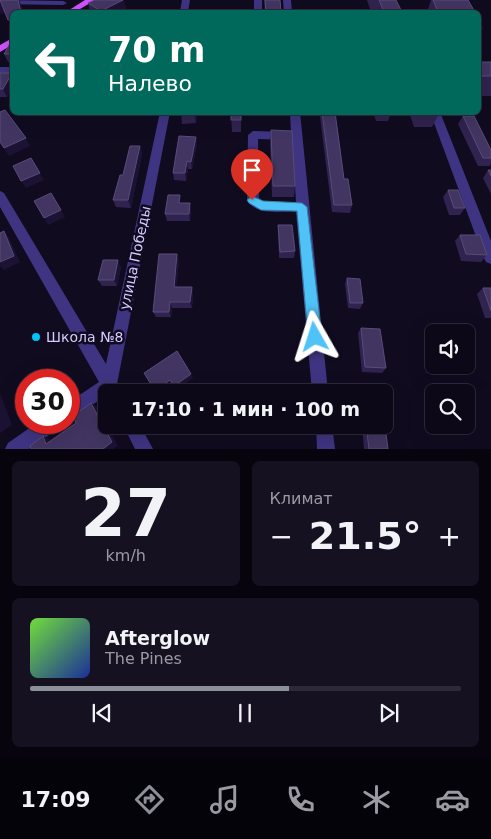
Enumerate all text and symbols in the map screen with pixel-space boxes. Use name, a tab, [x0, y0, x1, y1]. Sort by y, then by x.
icon: left	[25, 30, 90, 95]
text: 70 m	[108, 30, 205, 70]
text: Налево	[108, 71, 192, 96]
pin	[231, 149, 273, 200]
icon: arrive	[238, 156, 266, 184]
street label: улица Победы	[116, 205, 154, 311]
position arrow	[288, 310, 340, 362]
map controls	[425, 324, 475, 434]
button: sound	[425, 324, 475, 374]
place label: Школа №8	[46, 329, 123, 345]
marker: Школа №8	[30, 331, 42, 343]
speed limit sign: 30	[15, 369, 80, 434]
button: search	[425, 384, 475, 434]
text: 17:10 · 1 мин · 100 m	[131, 398, 360, 420]
text: 27	[81, 476, 171, 551]
text: Климат	[270, 489, 333, 508]
text: 21.5°	[309, 514, 422, 558]
text: −	[270, 520, 293, 553]
text: +	[438, 520, 461, 553]
text: km/h	[106, 546, 146, 565]
text: Afterglow	[105, 627, 210, 649]
text: The Pines	[105, 649, 182, 668]
icon: previous	[88, 699, 116, 727]
icon: pause	[231, 699, 259, 727]
icon: next	[375, 699, 403, 727]
icon: directions	[132, 782, 167, 817]
icon: music	[207, 782, 242, 817]
icon: phone	[283, 782, 318, 817]
icon: climate	[359, 782, 394, 817]
icon: car	[435, 782, 470, 817]
text: 17:09	[20, 787, 91, 812]

